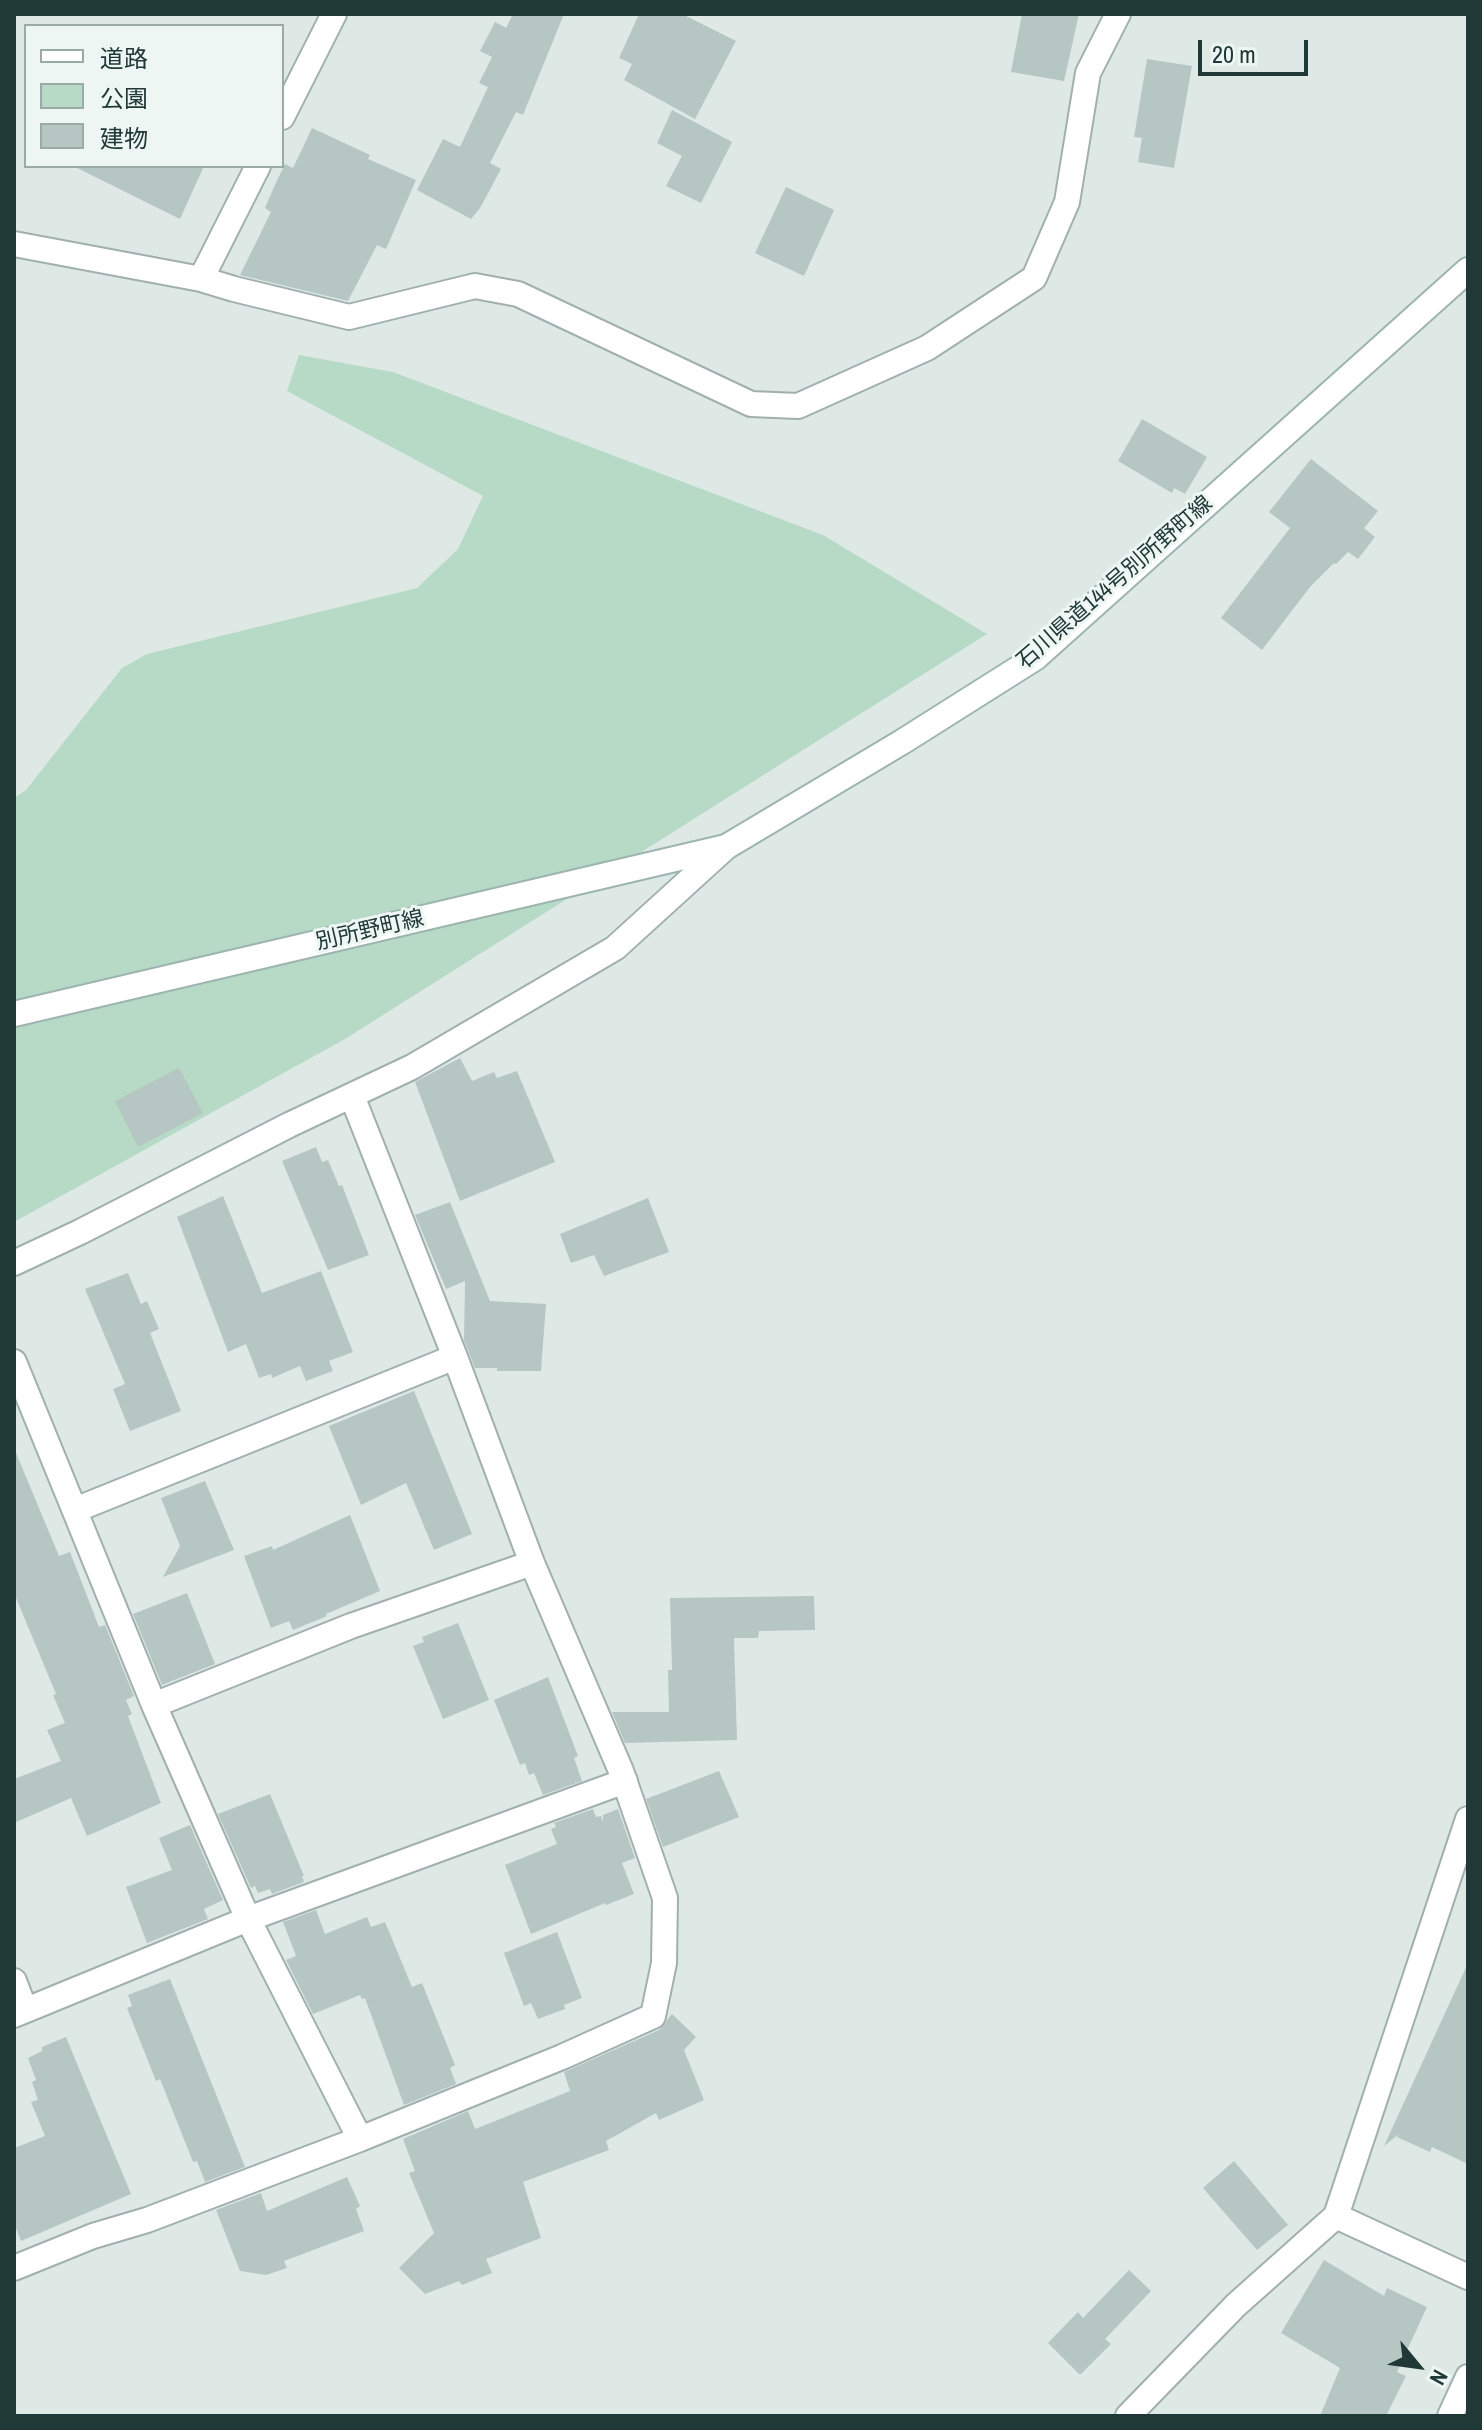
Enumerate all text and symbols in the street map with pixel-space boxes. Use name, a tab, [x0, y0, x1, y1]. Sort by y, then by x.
legend	[24, 24, 284, 168]
scale bar	[1202, 24, 1312, 74]
text: 20 m	[1212, 38, 1256, 70]
text: 道路	[100, 42, 148, 74]
text: 公園	[100, 82, 148, 114]
text: 建物	[100, 122, 148, 154]
street label: 石川県道144号別所野町線	[1012, 491, 1218, 675]
street label: 別所野町線	[313, 906, 427, 956]
north arrow	[1378, 2326, 1458, 2406]
text: N	[1423, 2365, 1455, 2391]

